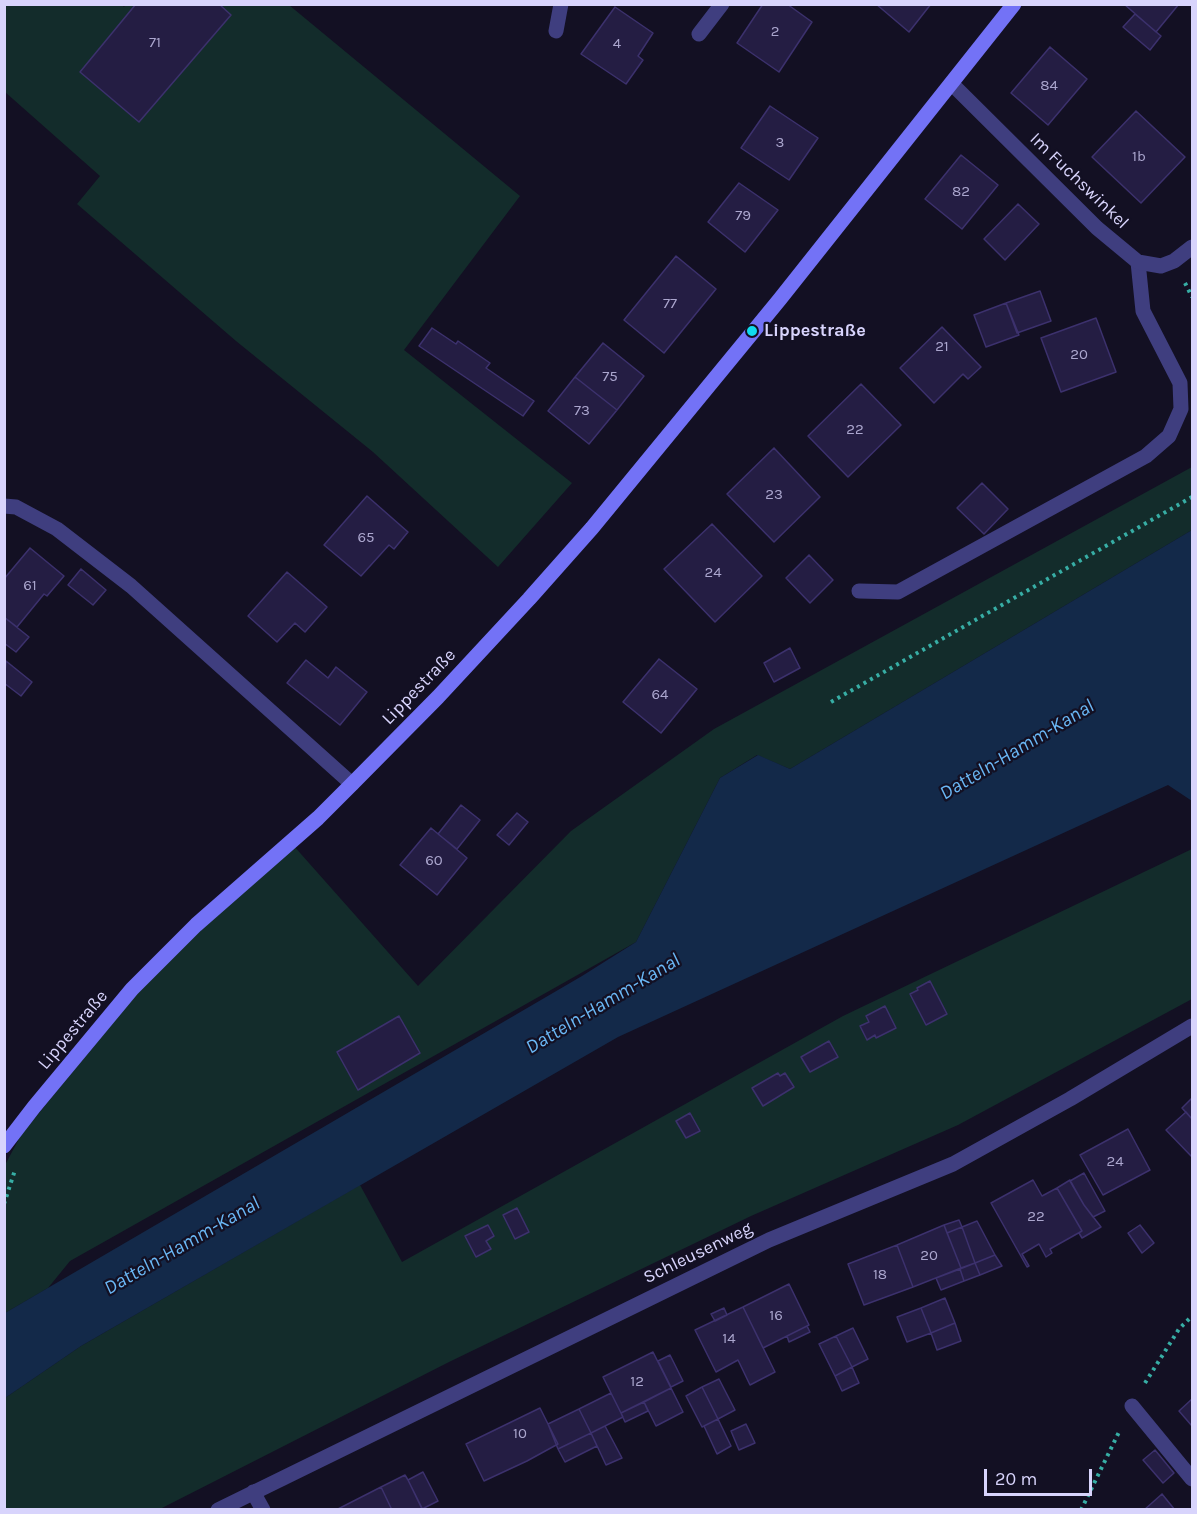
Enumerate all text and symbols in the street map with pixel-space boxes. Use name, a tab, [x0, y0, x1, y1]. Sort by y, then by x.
house number: 2	[771, 23, 779, 41]
house number: 71	[149, 34, 161, 52]
house number: 4	[613, 35, 621, 53]
house number: 84	[1040, 77, 1058, 95]
street label: Im Fuchswinkel	[1025, 128, 1133, 234]
house number: 3	[776, 134, 784, 152]
house number: 1b	[1132, 148, 1146, 166]
house number: 82	[952, 183, 970, 201]
house number: 79	[735, 207, 751, 225]
house number: 77	[663, 295, 677, 313]
place label: Lippestraße	[764, 320, 866, 342]
marker: Lippestraße	[745, 324, 759, 338]
house number: 21	[935, 338, 949, 356]
house number: 20	[1070, 346, 1088, 364]
house number: 75	[602, 368, 618, 386]
house number: 73	[574, 402, 590, 420]
house number: 22	[846, 421, 864, 439]
house number: 23	[765, 486, 783, 504]
house number: 65	[357, 529, 375, 547]
house number: 24	[704, 564, 722, 582]
house number: 61	[23, 577, 37, 595]
street label: Lippestraße	[378, 645, 460, 729]
house number: 64	[652, 686, 668, 704]
water label: Datteln-Hamm-Kanal	[935, 694, 1099, 806]
house number: 60	[425, 852, 443, 870]
water label: Datteln-Hamm-Kanal	[521, 948, 685, 1060]
street label: Lippestraße	[34, 986, 112, 1074]
house number: 24	[1106, 1153, 1124, 1171]
water label: Datteln-Hamm-Kanal	[100, 1192, 264, 1300]
house number: 22	[1027, 1208, 1045, 1226]
street label: Schleusenweg	[640, 1217, 756, 1289]
house number: 20	[920, 1247, 938, 1265]
house number: 18	[873, 1266, 887, 1284]
house number: 16	[769, 1307, 783, 1325]
house number: 14	[722, 1330, 736, 1348]
house number: 12	[630, 1373, 644, 1391]
house number: 10	[513, 1425, 527, 1443]
scale bar	[987, 1457, 1095, 1495]
text: 20 m	[995, 1468, 1037, 1490]

